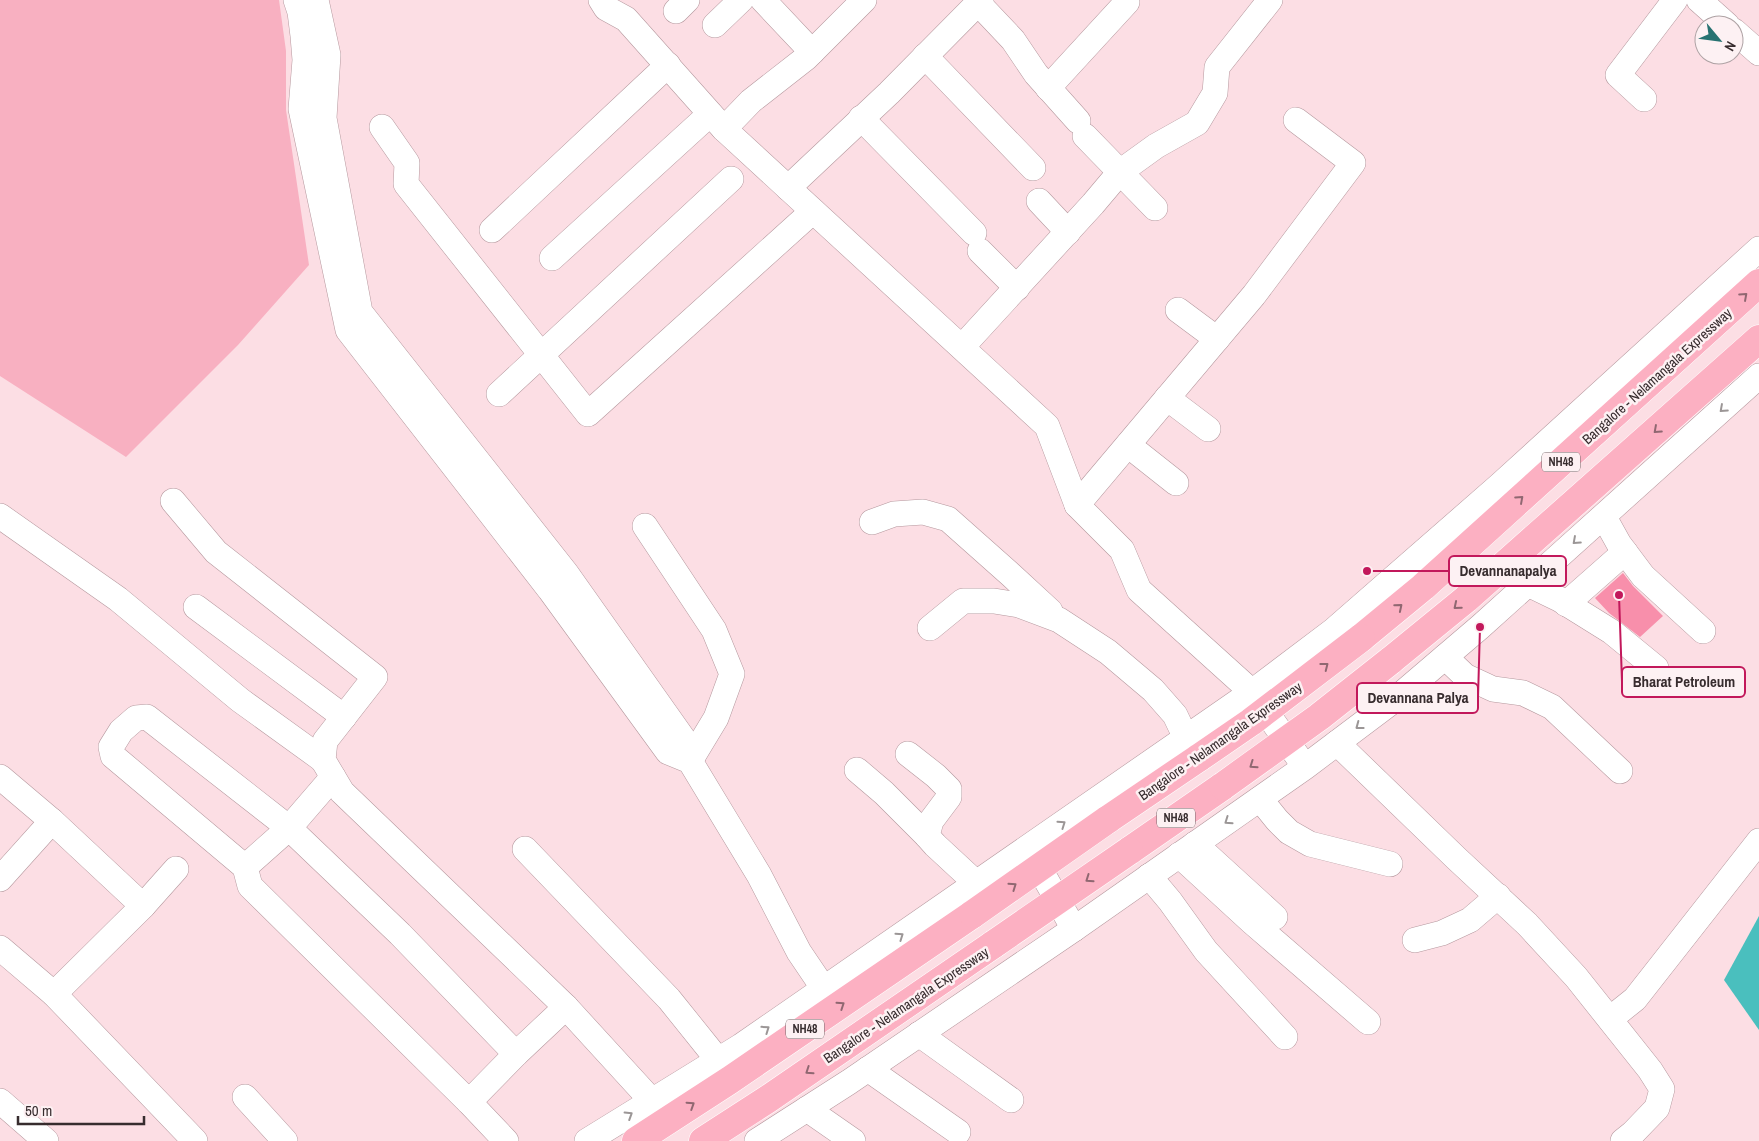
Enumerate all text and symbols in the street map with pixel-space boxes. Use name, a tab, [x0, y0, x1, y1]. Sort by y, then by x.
north arrow	[1694, 15, 1744, 65]
text: N	[1720, 38, 1740, 54]
one-way arrow	[1739, 293, 1748, 302]
street label: Bangalore - Nelamangala Expressway	[1578, 304, 1736, 448]
one-way arrow	[1719, 403, 1728, 412]
one-way arrow	[1654, 424, 1663, 433]
road number: NH48	[1542, 452, 1580, 472]
one-way arrow	[1515, 496, 1524, 505]
one-way arrow	[1573, 536, 1582, 545]
callout: Devannanapalya	[1449, 556, 1566, 586]
text: Devannanapalya	[1459, 560, 1557, 581]
one-way arrow	[1453, 601, 1462, 610]
one-way arrow	[1393, 604, 1402, 613]
one-way arrow	[1319, 664, 1328, 672]
callout: Bharat Petroleum	[1622, 667, 1745, 697]
text: Bharat Petroleum	[1633, 671, 1735, 692]
street label: Bangalore - Nelamangala Expressway	[1135, 677, 1305, 804]
callout: Devannana Palya	[1357, 683, 1478, 713]
text: Devannana Palya	[1367, 687, 1469, 708]
one-way arrow	[1355, 720, 1365, 729]
one-way arrow	[1250, 759, 1259, 768]
road number: NH48	[1157, 808, 1195, 828]
one-way arrow	[1224, 815, 1234, 824]
one-way arrow	[1056, 821, 1066, 830]
one-way arrow	[1085, 873, 1094, 882]
one-way arrow	[1007, 883, 1017, 892]
one-way arrow	[894, 933, 903, 942]
street label: Bangalore - Nelamangala Expressway	[820, 943, 992, 1067]
one-way arrow	[835, 1002, 844, 1011]
road number: NH48	[786, 1020, 824, 1038]
one-way arrow	[760, 1026, 770, 1035]
one-way arrow	[805, 1065, 815, 1074]
scale bar	[18, 1094, 144, 1126]
text: 50 m	[25, 1100, 52, 1121]
one-way arrow	[686, 1102, 695, 1112]
one-way arrow	[623, 1112, 632, 1122]

